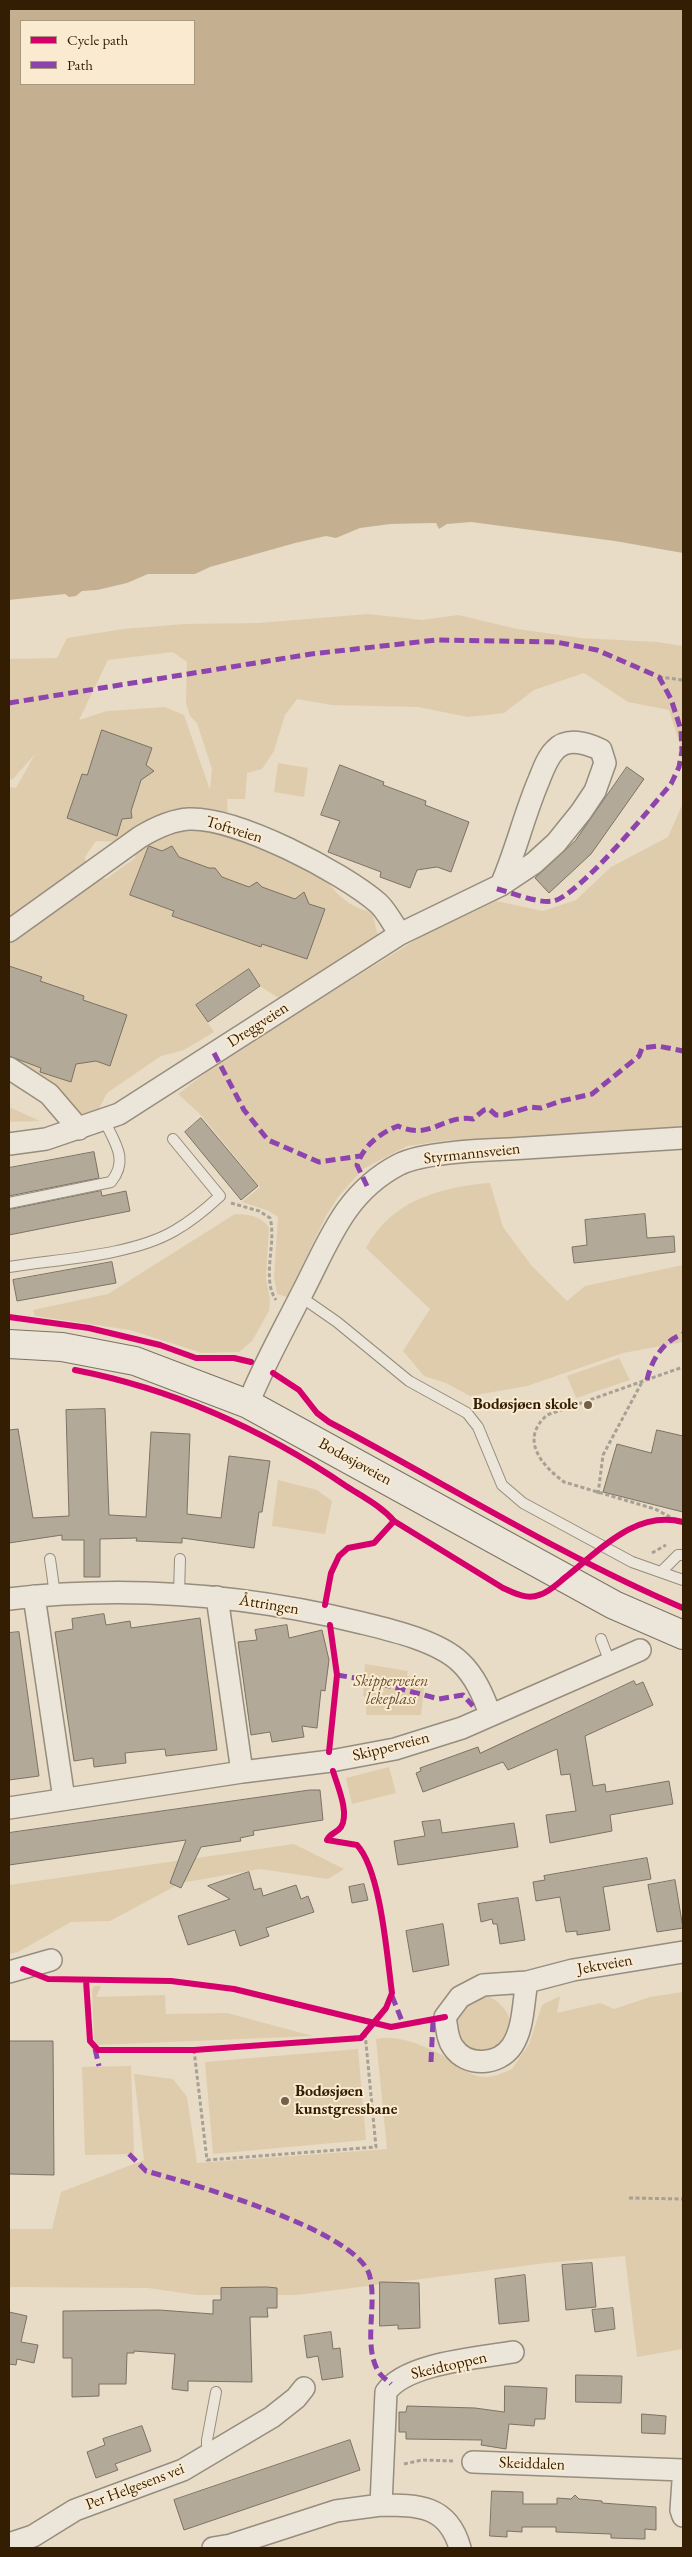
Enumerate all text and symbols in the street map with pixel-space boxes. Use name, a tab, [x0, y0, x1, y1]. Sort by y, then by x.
legend	[20, 20, 195, 85]
text: Cycle path	[67, 30, 128, 49]
text: Path	[67, 55, 93, 74]
street label: Toftveien	[203, 812, 265, 848]
street label: Dreggveien	[224, 998, 292, 1052]
street label: Styrmannsveien	[423, 1139, 521, 1169]
place label: Bodøsjøen skole	[473, 1395, 578, 1415]
marker: Bodøsjøen skole	[582, 1399, 594, 1411]
street label: Bodøsjøveien	[315, 1434, 395, 1490]
street label: Åttringen	[238, 1591, 300, 1619]
park label: Skipperveien lekeplass	[353, 1672, 429, 1710]
street label: Skipperveien	[351, 1728, 431, 1766]
street label: Jektveien	[576, 1951, 634, 1979]
place label: Bodøsjøen kunstgressbane	[295, 2082, 397, 2120]
marker: Bodøsjøen kunstgressbane	[279, 2095, 291, 2107]
street label: Skeidtoppen	[409, 2348, 489, 2384]
street label: Skeiddalen	[499, 2453, 565, 2475]
street label: Per Helgesens vei	[83, 2459, 187, 2515]

